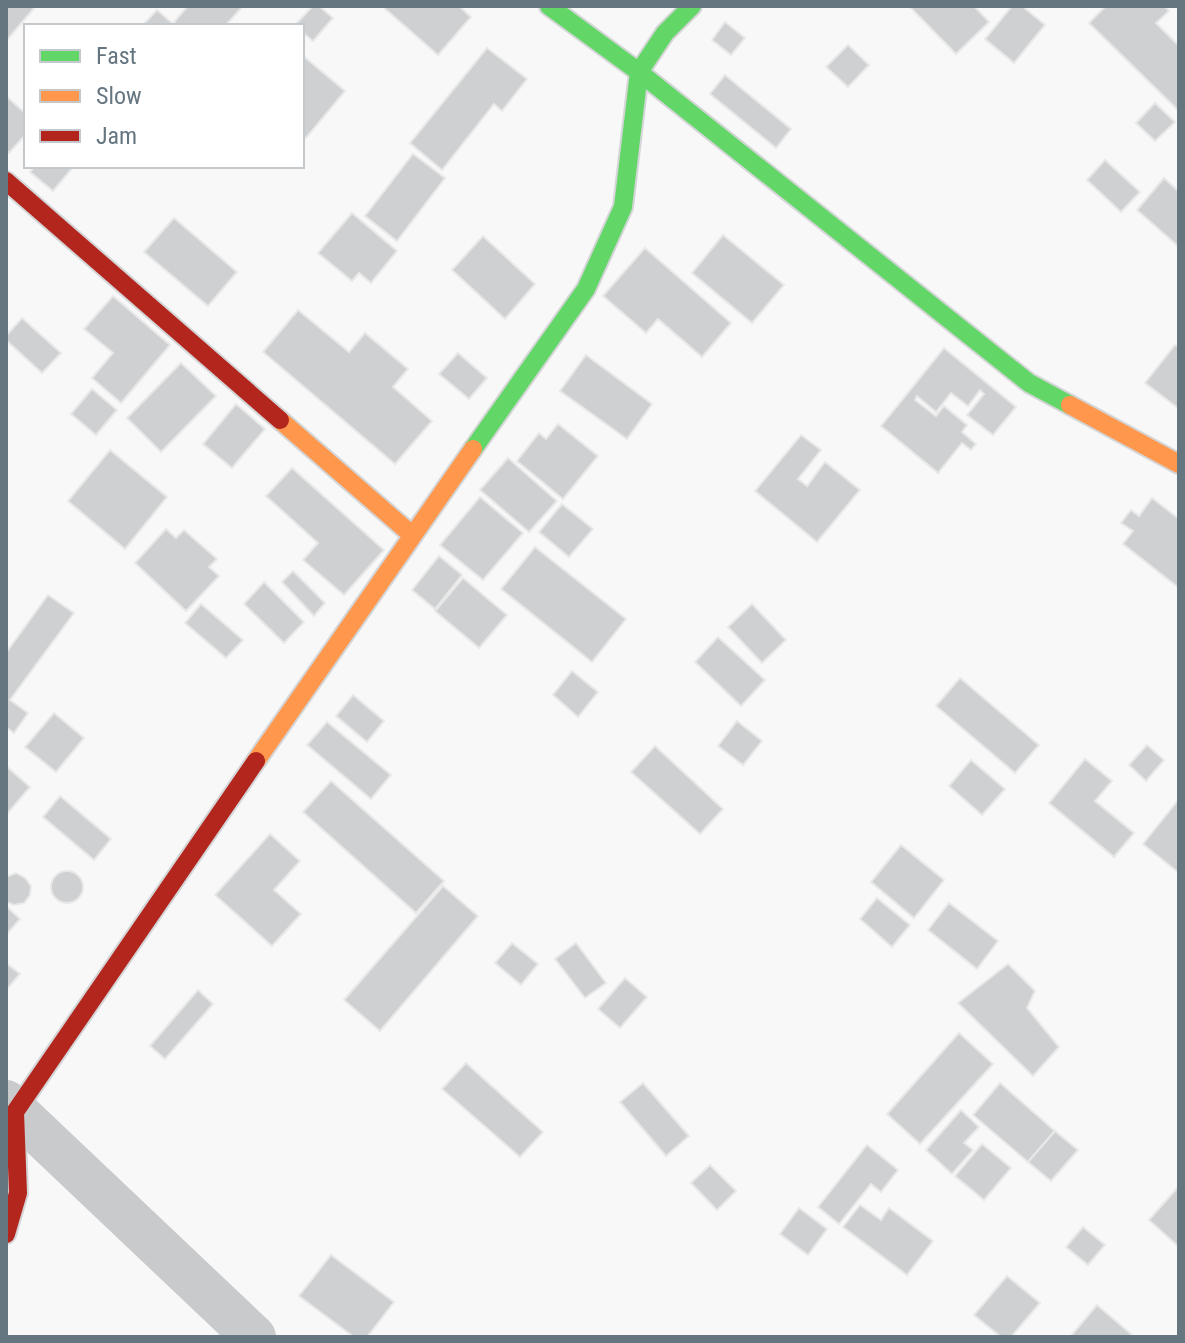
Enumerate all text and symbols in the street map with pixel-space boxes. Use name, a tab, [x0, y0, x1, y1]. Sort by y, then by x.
legend	[24, 24, 304, 168]
text: Fast	[96, 42, 137, 70]
text: Slow	[96, 82, 142, 110]
text: Jam	[96, 122, 137, 150]

